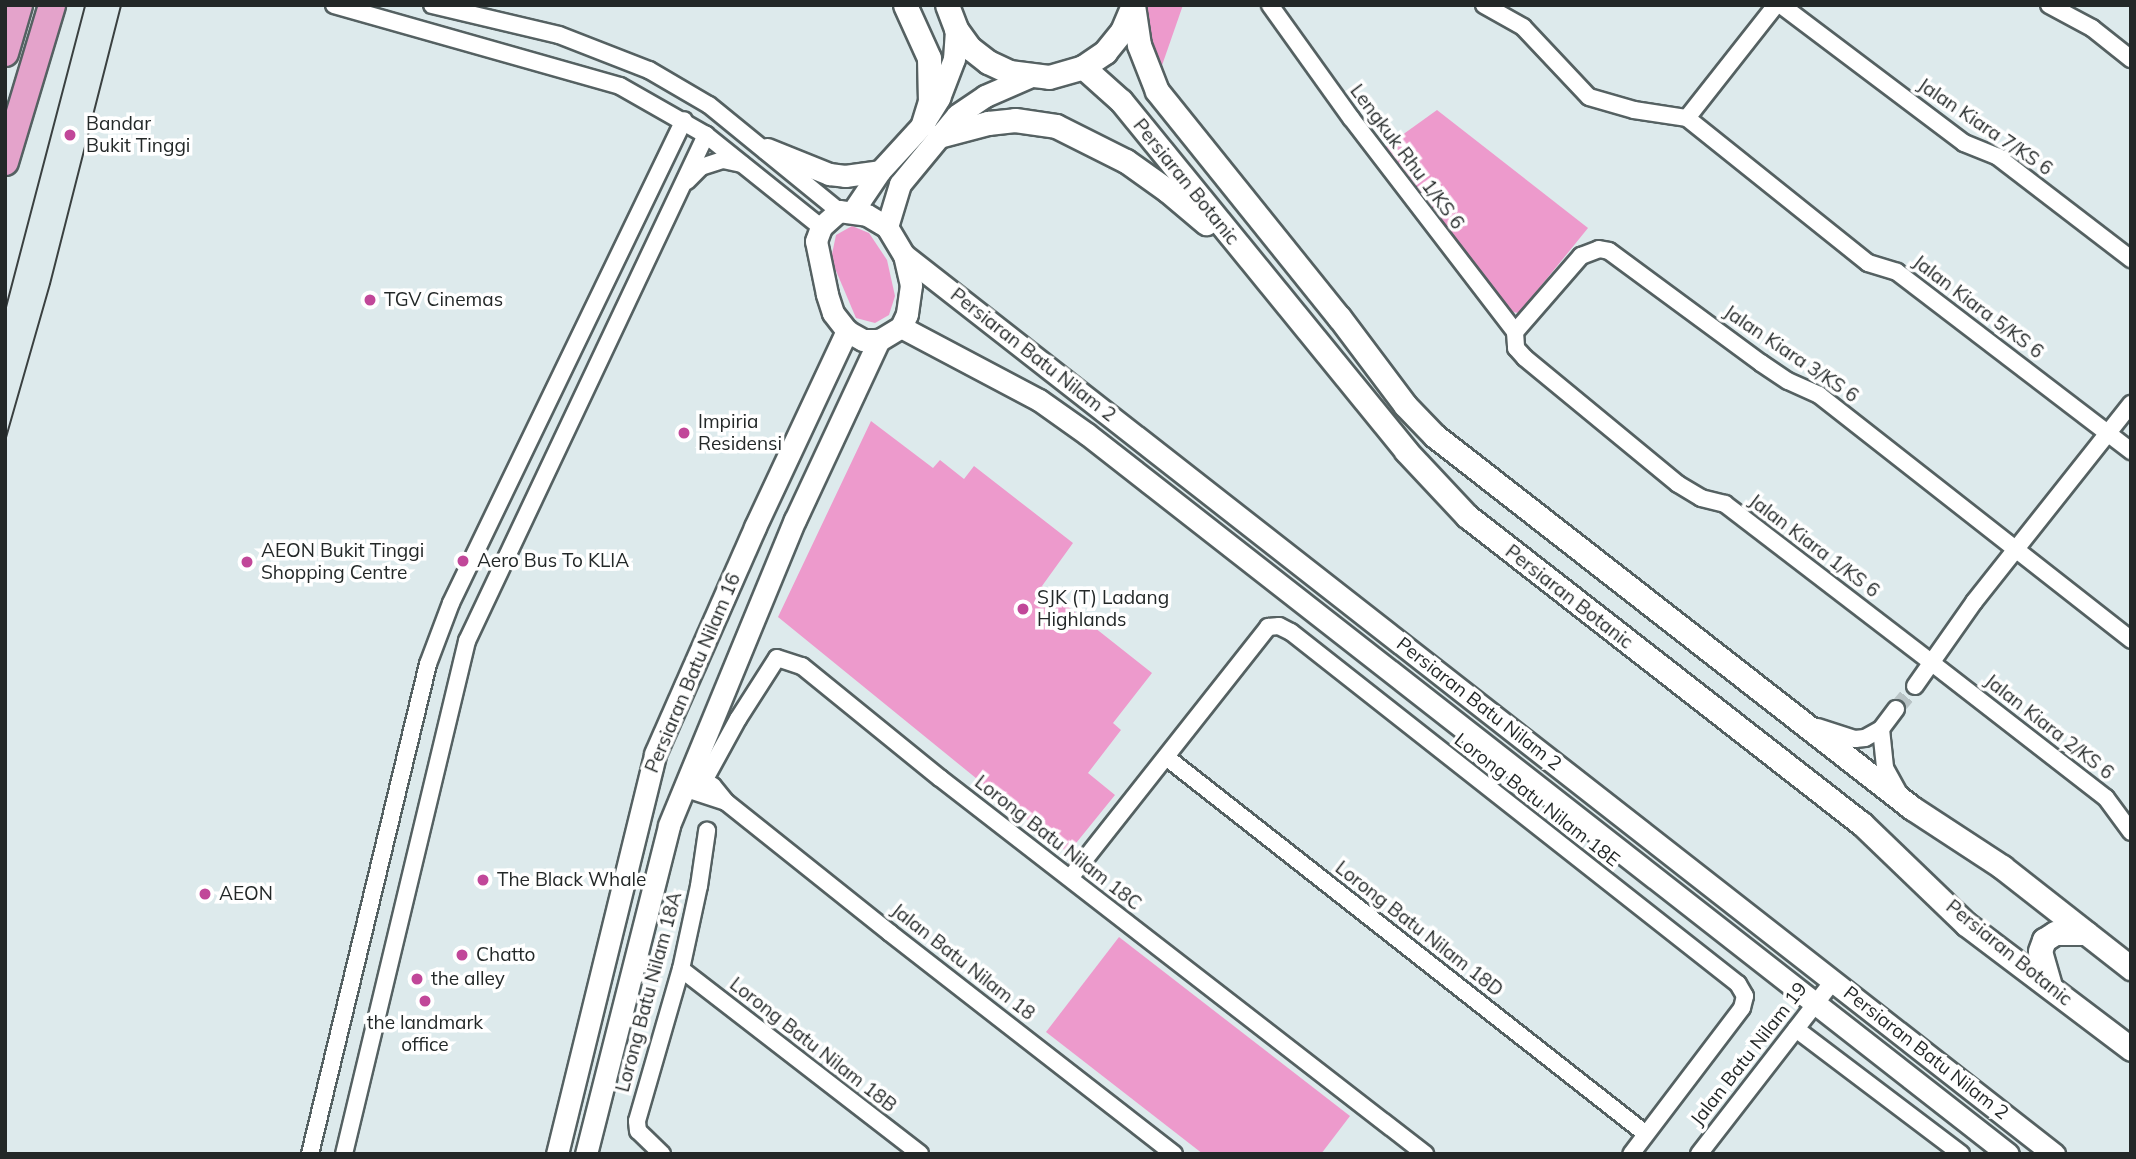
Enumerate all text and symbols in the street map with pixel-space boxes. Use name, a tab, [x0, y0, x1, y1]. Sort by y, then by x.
street label: Jalan Kiara 7/KS 6	[1913, 74, 2057, 180]
street label: Lengkuk Rhu 1/KS 6	[1345, 80, 1469, 234]
place label: Bandar Bukit Tinggi	[86, 113, 190, 157]
street label: Persiaran Botanic	[1128, 114, 1244, 250]
marker: Bandar Bukit Tinggi	[60, 125, 80, 145]
street label: Jalan Kiara 5/KS 6	[1908, 251, 2048, 363]
street label: Persiaran Batu Nilam 2	[946, 283, 1120, 427]
place label: TGV Cinemas	[384, 289, 503, 311]
marker: TGV Cinemas	[362, 292, 378, 308]
street label: Jalan Kiara 3/KS 6	[1719, 301, 1863, 407]
place label: Impiria Residensi	[698, 411, 782, 455]
marker: Impiria Residensi	[676, 425, 692, 441]
street label: Jalan Kiara 1/KS 6	[1744, 490, 1884, 602]
place label: AEON Bukit Tinggi Shopping Centre	[261, 540, 424, 584]
street label: Persiaran Botanic	[1501, 540, 1637, 654]
place label: Aero Bus To KLIA	[477, 550, 629, 572]
marker: Aero Bus To KLIA	[455, 553, 471, 569]
marker: AEON Bukit Tinggi Shopping Centre	[239, 554, 255, 570]
street label: Persiaran Batu Nilam 16	[641, 570, 745, 776]
place label: SJK (T) Ladang Highlands	[1037, 587, 1169, 631]
marker: SJK (T) Ladang Highlands	[1015, 601, 1031, 617]
street label: Persiaran Batu Nilam 2	[1392, 632, 1566, 776]
street label: Jalan Kiara 2/KS 6	[1980, 670, 2118, 784]
street label: Lorong Batu Nilam 18E	[1450, 728, 1624, 872]
street label: Lorong Batu Nilam 18C	[970, 771, 1146, 915]
street label: Lorong Batu Nilam 18D	[1331, 856, 1507, 1002]
place label: The Black Whale	[497, 869, 646, 891]
marker: The Black Whale	[475, 872, 491, 888]
place label: AEON	[219, 883, 273, 905]
marker: AEON	[197, 886, 213, 902]
street label: Lorong Batu Nilam 18A	[611, 889, 687, 1095]
street label: Persiaran Botanic	[1941, 895, 2077, 1011]
street label: Jalan Batu Nilam 18	[887, 899, 1039, 1025]
place label: Chatto	[476, 944, 535, 966]
marker: Chatto	[454, 947, 470, 963]
place label: the alley	[431, 968, 505, 990]
marker: the alley	[409, 971, 425, 987]
street label: Lorong Batu Nilam 18B	[725, 973, 901, 1117]
street label: Jalan Batu Nilam 19	[1686, 978, 1812, 1130]
street label: Persiaran Batu Nilam 2	[1839, 981, 2013, 1125]
marker: the landmark office	[417, 993, 433, 1009]
place label: the landmark office	[367, 1012, 483, 1056]

